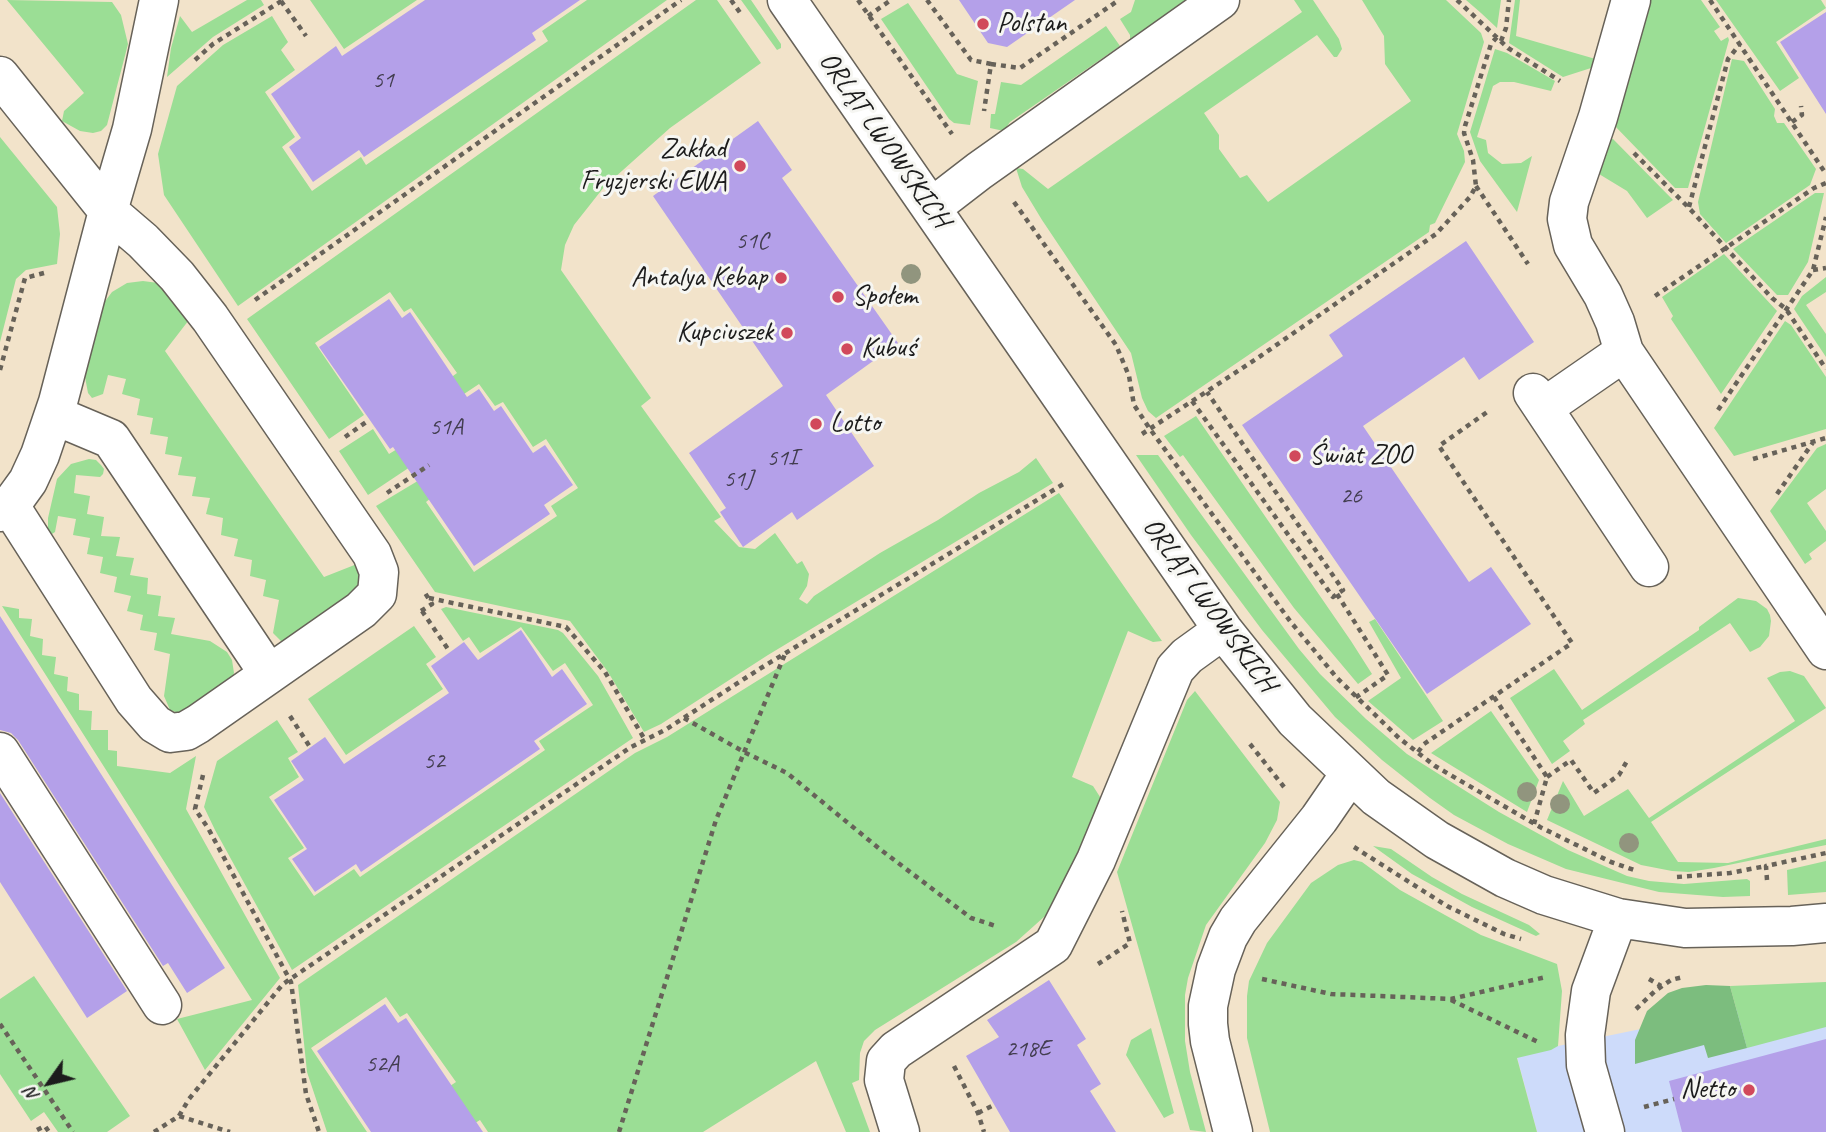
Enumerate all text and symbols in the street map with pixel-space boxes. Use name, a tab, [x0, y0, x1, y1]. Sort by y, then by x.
place label: Polstan	[997, 7, 1066, 41]
marker: Polstan	[975, 16, 991, 32]
street label: ORLĄT LWOWSKICH	[811, 46, 957, 234]
house number: 51	[372, 67, 394, 95]
place label: Zakład Fryzjerski EWA	[581, 133, 726, 199]
marker: Zakład Fryzjerski EWA	[732, 158, 748, 174]
house number: 51C	[736, 228, 768, 256]
place label: Antalya Kebap	[631, 261, 767, 295]
marker: Antalya Kebap	[773, 270, 789, 286]
place label: Społem	[852, 280, 917, 314]
marker: Społem	[830, 289, 846, 305]
place label: Kupciuszek	[677, 316, 773, 350]
marker: Kupciuszek	[779, 325, 795, 341]
place label: Kubuś	[861, 332, 915, 366]
marker: Kubuś	[839, 341, 855, 357]
place label: Lotto	[830, 407, 880, 441]
house number: 51A	[429, 414, 463, 442]
marker: Lotto	[808, 416, 824, 432]
place label: Świat ZOO	[1309, 439, 1411, 473]
house number: 51I	[766, 445, 798, 473]
marker: Świat ZOO	[1287, 448, 1303, 464]
house number: 51J	[724, 466, 752, 494]
house number: 26	[1340, 483, 1362, 511]
street label: ORLĄT LWOWSKICH	[1135, 511, 1283, 699]
house number: 52	[423, 748, 445, 776]
house number: 218E	[1005, 1036, 1051, 1064]
north arrow	[14, 1048, 84, 1118]
house number: 52A	[365, 1051, 399, 1079]
place label: Netto	[1680, 1073, 1735, 1107]
marker: Netto	[1741, 1082, 1757, 1098]
text: N	[18, 1083, 45, 1106]

